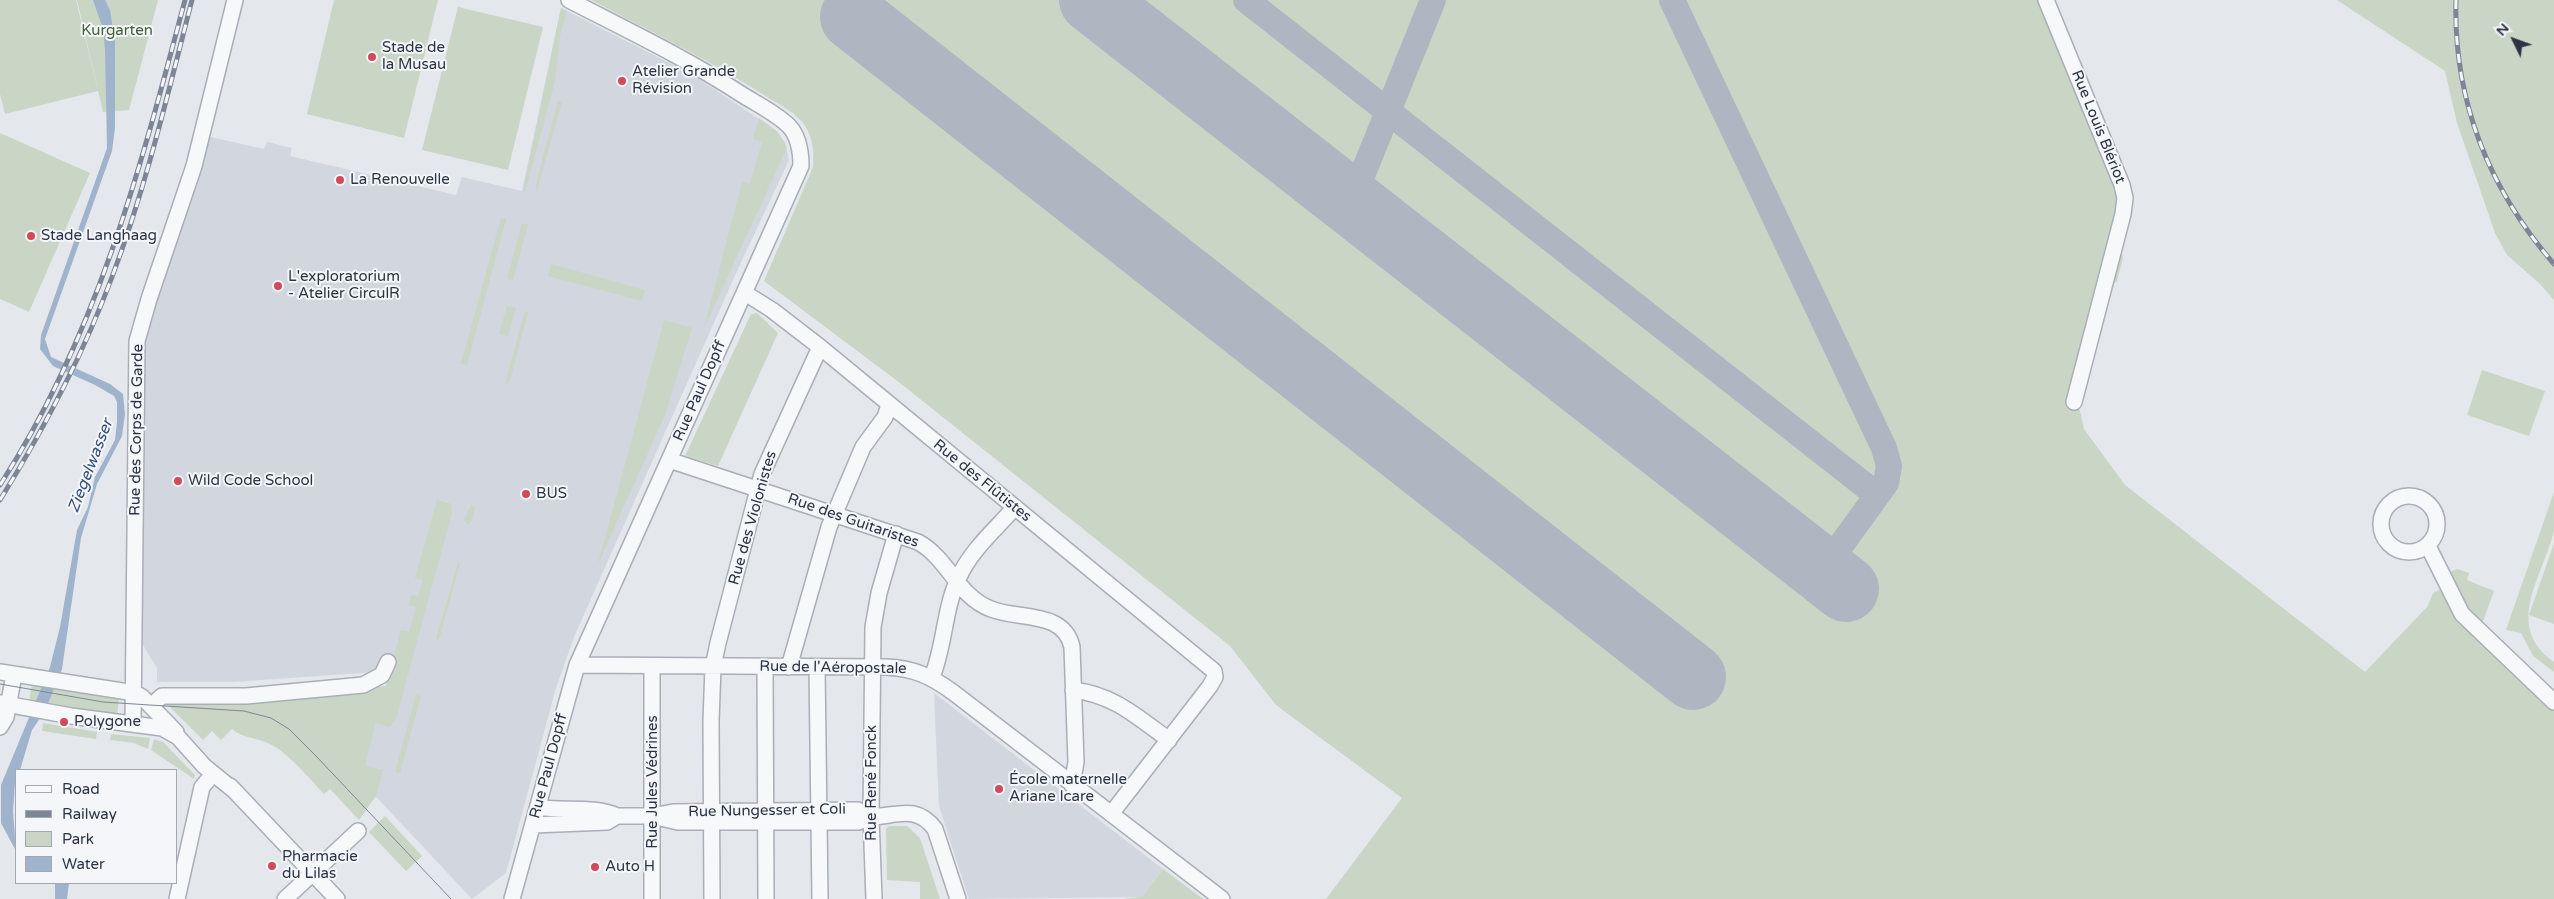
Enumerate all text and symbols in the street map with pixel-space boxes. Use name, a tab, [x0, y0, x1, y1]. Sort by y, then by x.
north arrow	[2489, 15, 2539, 65]
text: N	[2492, 20, 2513, 39]
park label: Kurgarten	[81, 22, 153, 40]
place label: Stade de la Musau	[382, 39, 446, 74]
marker: Stade de la Musau	[366, 51, 378, 63]
place label: Atelier Grande Révision	[632, 63, 735, 98]
street label: Rue Louis Blériot	[2067, 68, 2129, 186]
marker: Atelier Grande Révision	[616, 75, 628, 87]
place label: La Renouvelle	[350, 171, 450, 189]
marker: La Renouvelle	[334, 174, 346, 186]
place label: Stade Langhaag	[41, 227, 157, 245]
marker: Stade Langhaag	[25, 230, 37, 242]
place label: L'exploratorium - Atelier CirculR	[288, 268, 400, 303]
marker: L'exploratorium - Atelier CirculR	[272, 280, 284, 292]
street label: Rue Paul Dopff	[670, 338, 730, 444]
street label: Rue des Corps de Garde	[127, 344, 147, 516]
water label: Ziegelwasser	[64, 417, 118, 515]
street label: Rue des Flûtistes	[929, 436, 1035, 526]
street label: Rue des Violonistes	[725, 449, 781, 587]
place label: Wild Code School	[188, 472, 313, 490]
marker: Wild Code School	[172, 475, 184, 487]
place label: BUS	[536, 485, 567, 503]
marker: BUS	[520, 488, 532, 500]
street label: Rue des Guitaristes	[785, 490, 921, 552]
street label: Rue de l'Aéropostale	[759, 658, 907, 678]
street label: Rue Paul Dopff	[526, 711, 572, 821]
place label: Polygone	[74, 713, 141, 731]
street label: Rue Jules Védrines	[644, 715, 662, 849]
marker: Polygone	[58, 716, 70, 728]
street label: Rue René Fonck	[863, 725, 881, 841]
legend	[15, 769, 178, 884]
place label: École maternelle Ariane Icare	[1009, 771, 1127, 806]
text: Road	[62, 780, 100, 798]
marker: École maternelle Ariane Icare	[993, 783, 1005, 795]
street label: Rue Nungesser et Coli	[688, 801, 846, 821]
text: Railway	[62, 805, 117, 823]
text: Park	[62, 830, 94, 848]
place label: Pharmacie du Lilas	[282, 848, 358, 883]
text: Water	[62, 855, 105, 873]
place label: Auto H	[605, 858, 655, 876]
marker: Pharmacie du Lilas	[266, 860, 278, 872]
marker: Auto H	[589, 861, 601, 873]

